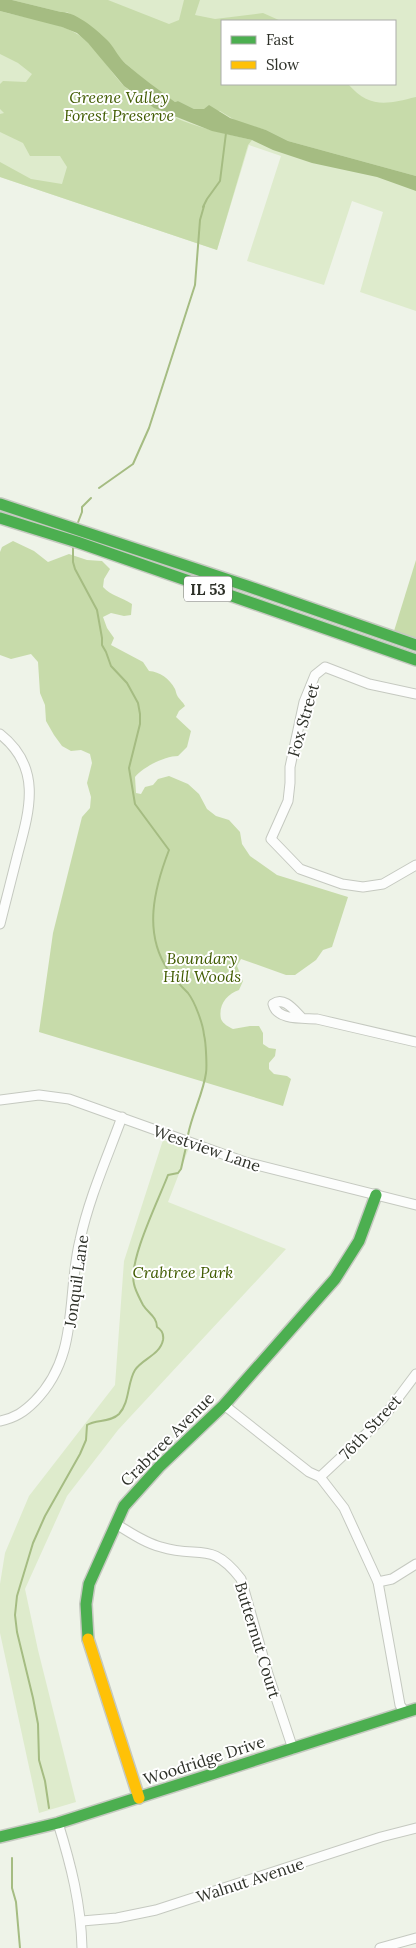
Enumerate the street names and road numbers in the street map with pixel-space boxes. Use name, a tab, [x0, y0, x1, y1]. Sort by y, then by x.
road number: IL 53	[184, 576, 232, 602]
street label: Fox Street	[283, 680, 323, 759]
street label: Westview Lane	[151, 1120, 264, 1176]
street label: Jonquil Lane	[59, 1233, 92, 1329]
street label: Crabtree Avenue	[116, 1388, 218, 1490]
street label: 76th Street	[335, 1390, 406, 1464]
street label: Butternut Court	[231, 1579, 285, 1701]
street label: Woodridge Drive	[141, 1731, 267, 1789]
street label: Walnut Avenue	[194, 1853, 307, 1907]

